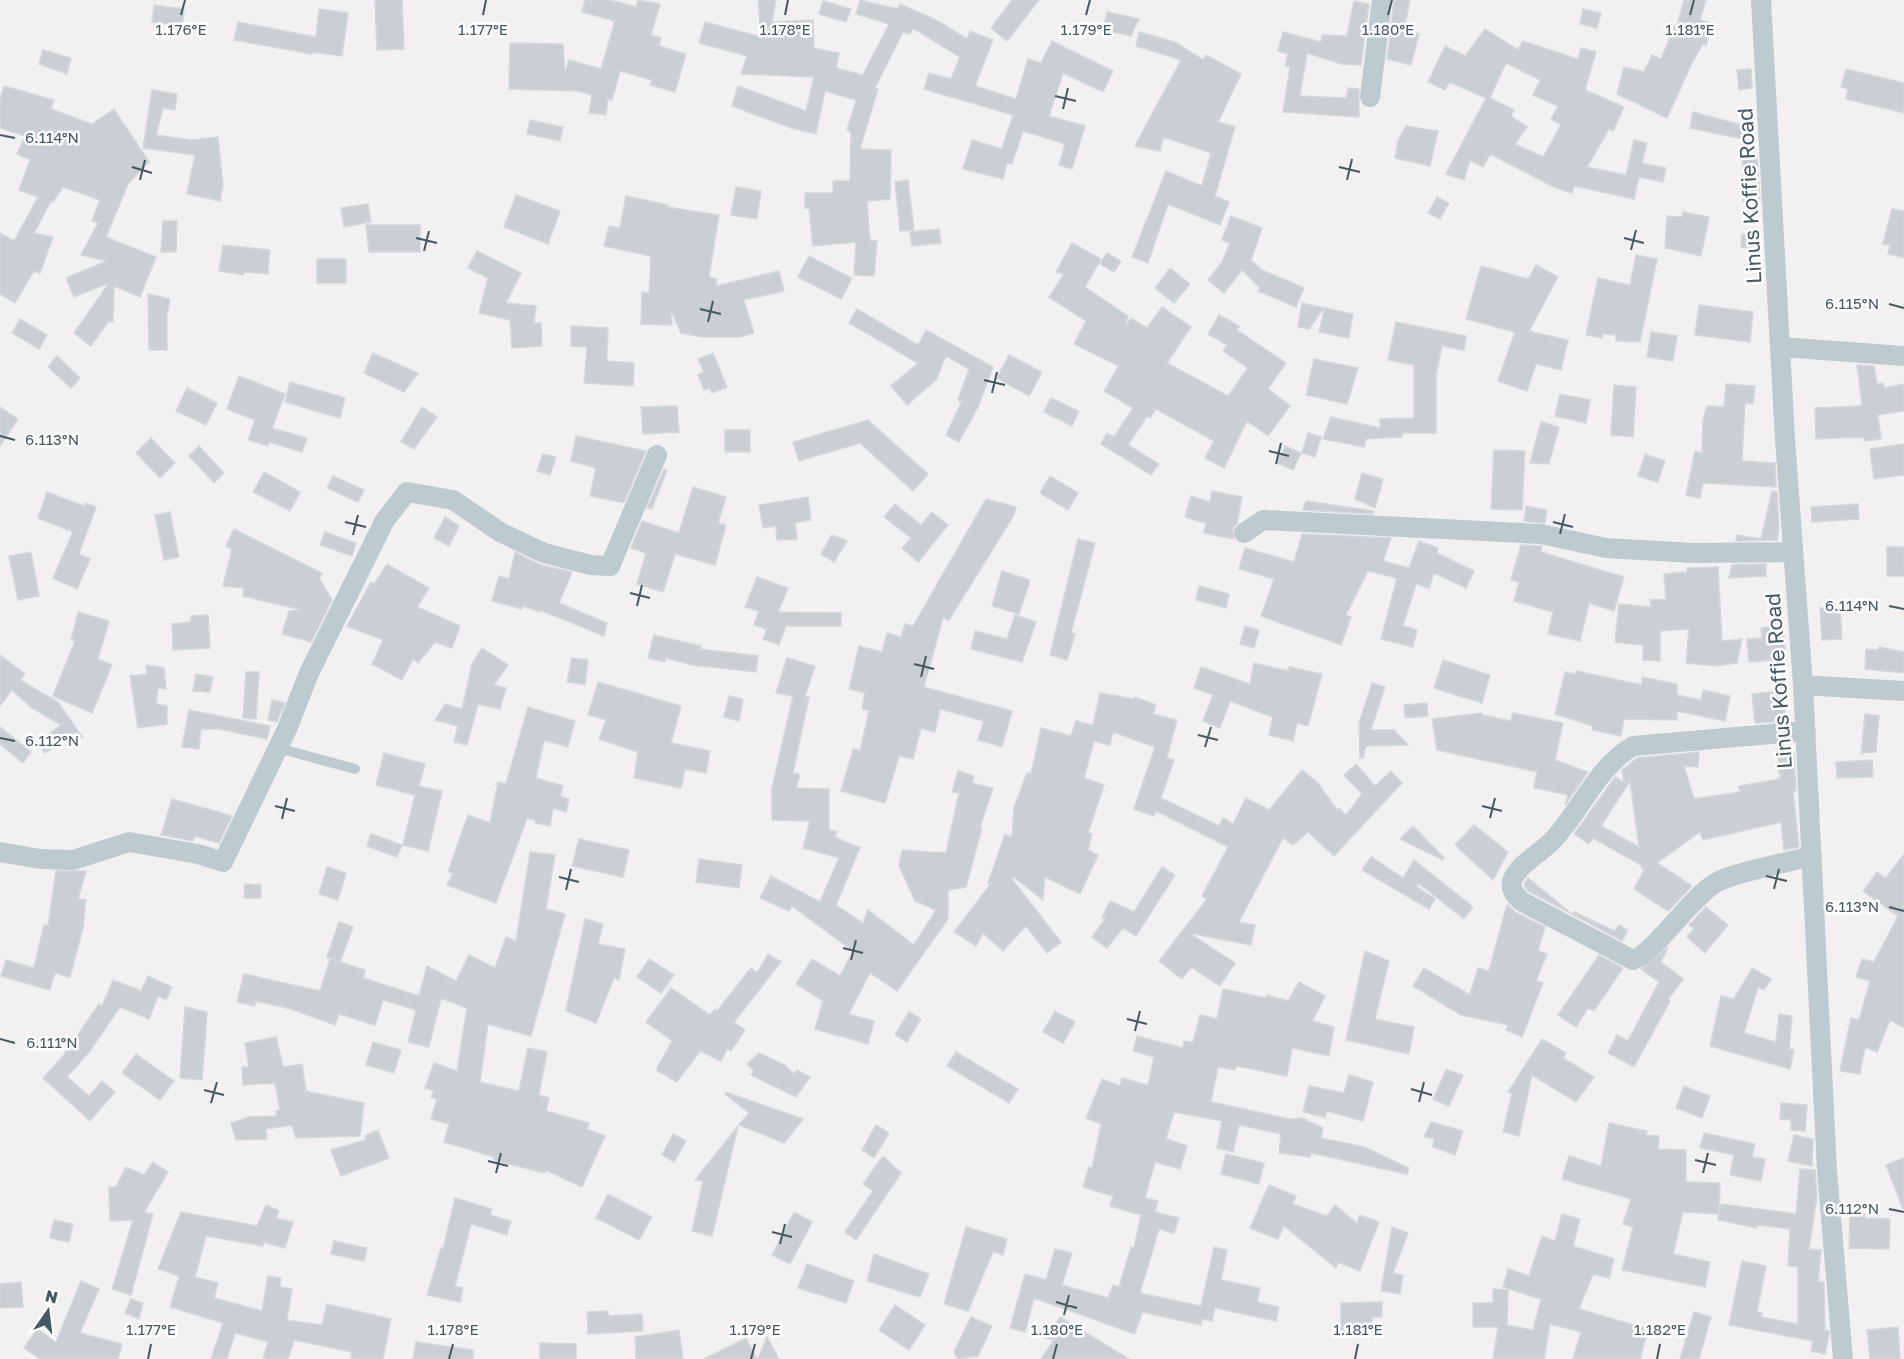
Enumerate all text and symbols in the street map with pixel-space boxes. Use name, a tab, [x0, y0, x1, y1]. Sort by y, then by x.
text: 1.176°E	[155, 20, 207, 38]
text: 1.177°E	[458, 20, 508, 38]
text: 1.178°E	[759, 20, 811, 38]
text: 1.179°E	[1060, 20, 1112, 38]
text: 1.180°E	[1362, 20, 1414, 38]
text: 1.181°E	[1665, 20, 1715, 38]
street label: Linus Koffie Road	[1731, 107, 1767, 285]
text: 6.114°N	[25, 128, 79, 146]
text: 6.115°N	[1825, 294, 1879, 312]
text: 6.113°N	[25, 430, 79, 448]
street label: Linus Koffie Road	[1759, 592, 1797, 770]
text: 6.114°N	[1825, 596, 1879, 614]
text: 6.112°N	[25, 731, 79, 749]
text: 6.113°N	[1825, 897, 1879, 915]
text: 6.111°N	[26, 1033, 78, 1051]
text: 6.112°N	[1825, 1199, 1879, 1217]
north arrow	[18, 1281, 78, 1341]
text: N	[43, 1285, 60, 1308]
text: 1.177°E	[126, 1320, 176, 1338]
text: 1.178°E	[427, 1320, 479, 1338]
text: 1.179°E	[729, 1320, 781, 1338]
text: 1.180°E	[1031, 1320, 1083, 1338]
text: 1.181°E	[1333, 1320, 1383, 1338]
text: 1.182°E	[1634, 1320, 1686, 1338]

